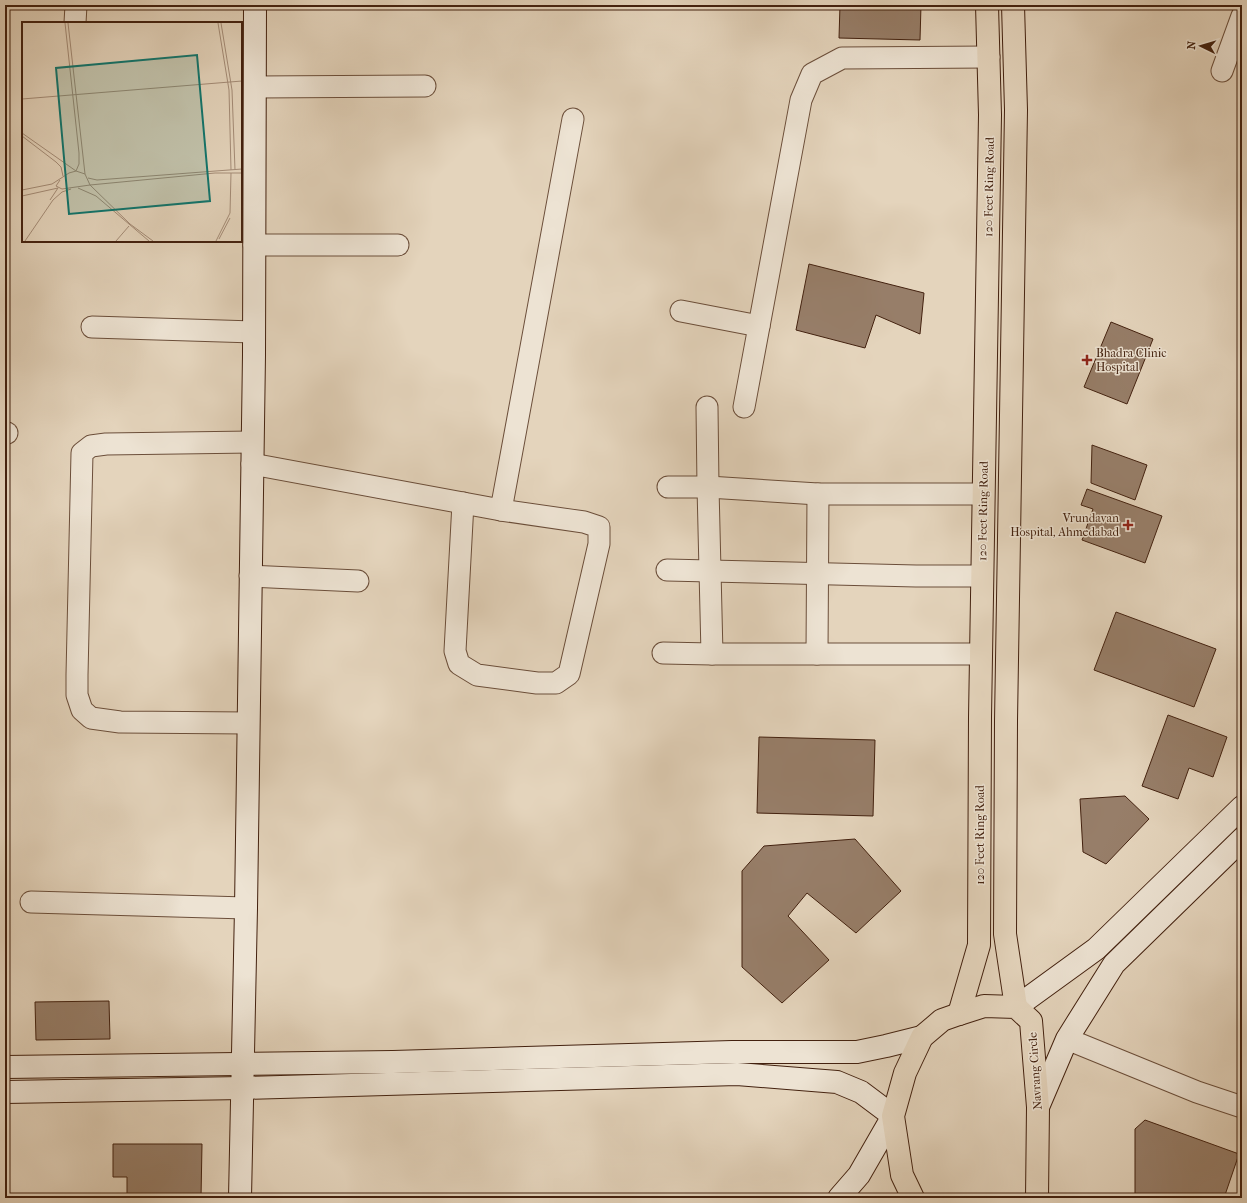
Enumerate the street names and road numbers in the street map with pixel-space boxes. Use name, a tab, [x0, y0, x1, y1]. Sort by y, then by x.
street label: 120 Feet Ring Road	[981, 137, 997, 237]
street label: 120 Feet Ring Road	[975, 461, 991, 561]
street label: 120 Feet Ring Road	[973, 785, 987, 885]
street label: Navrang Circle	[1025, 1032, 1045, 1110]

